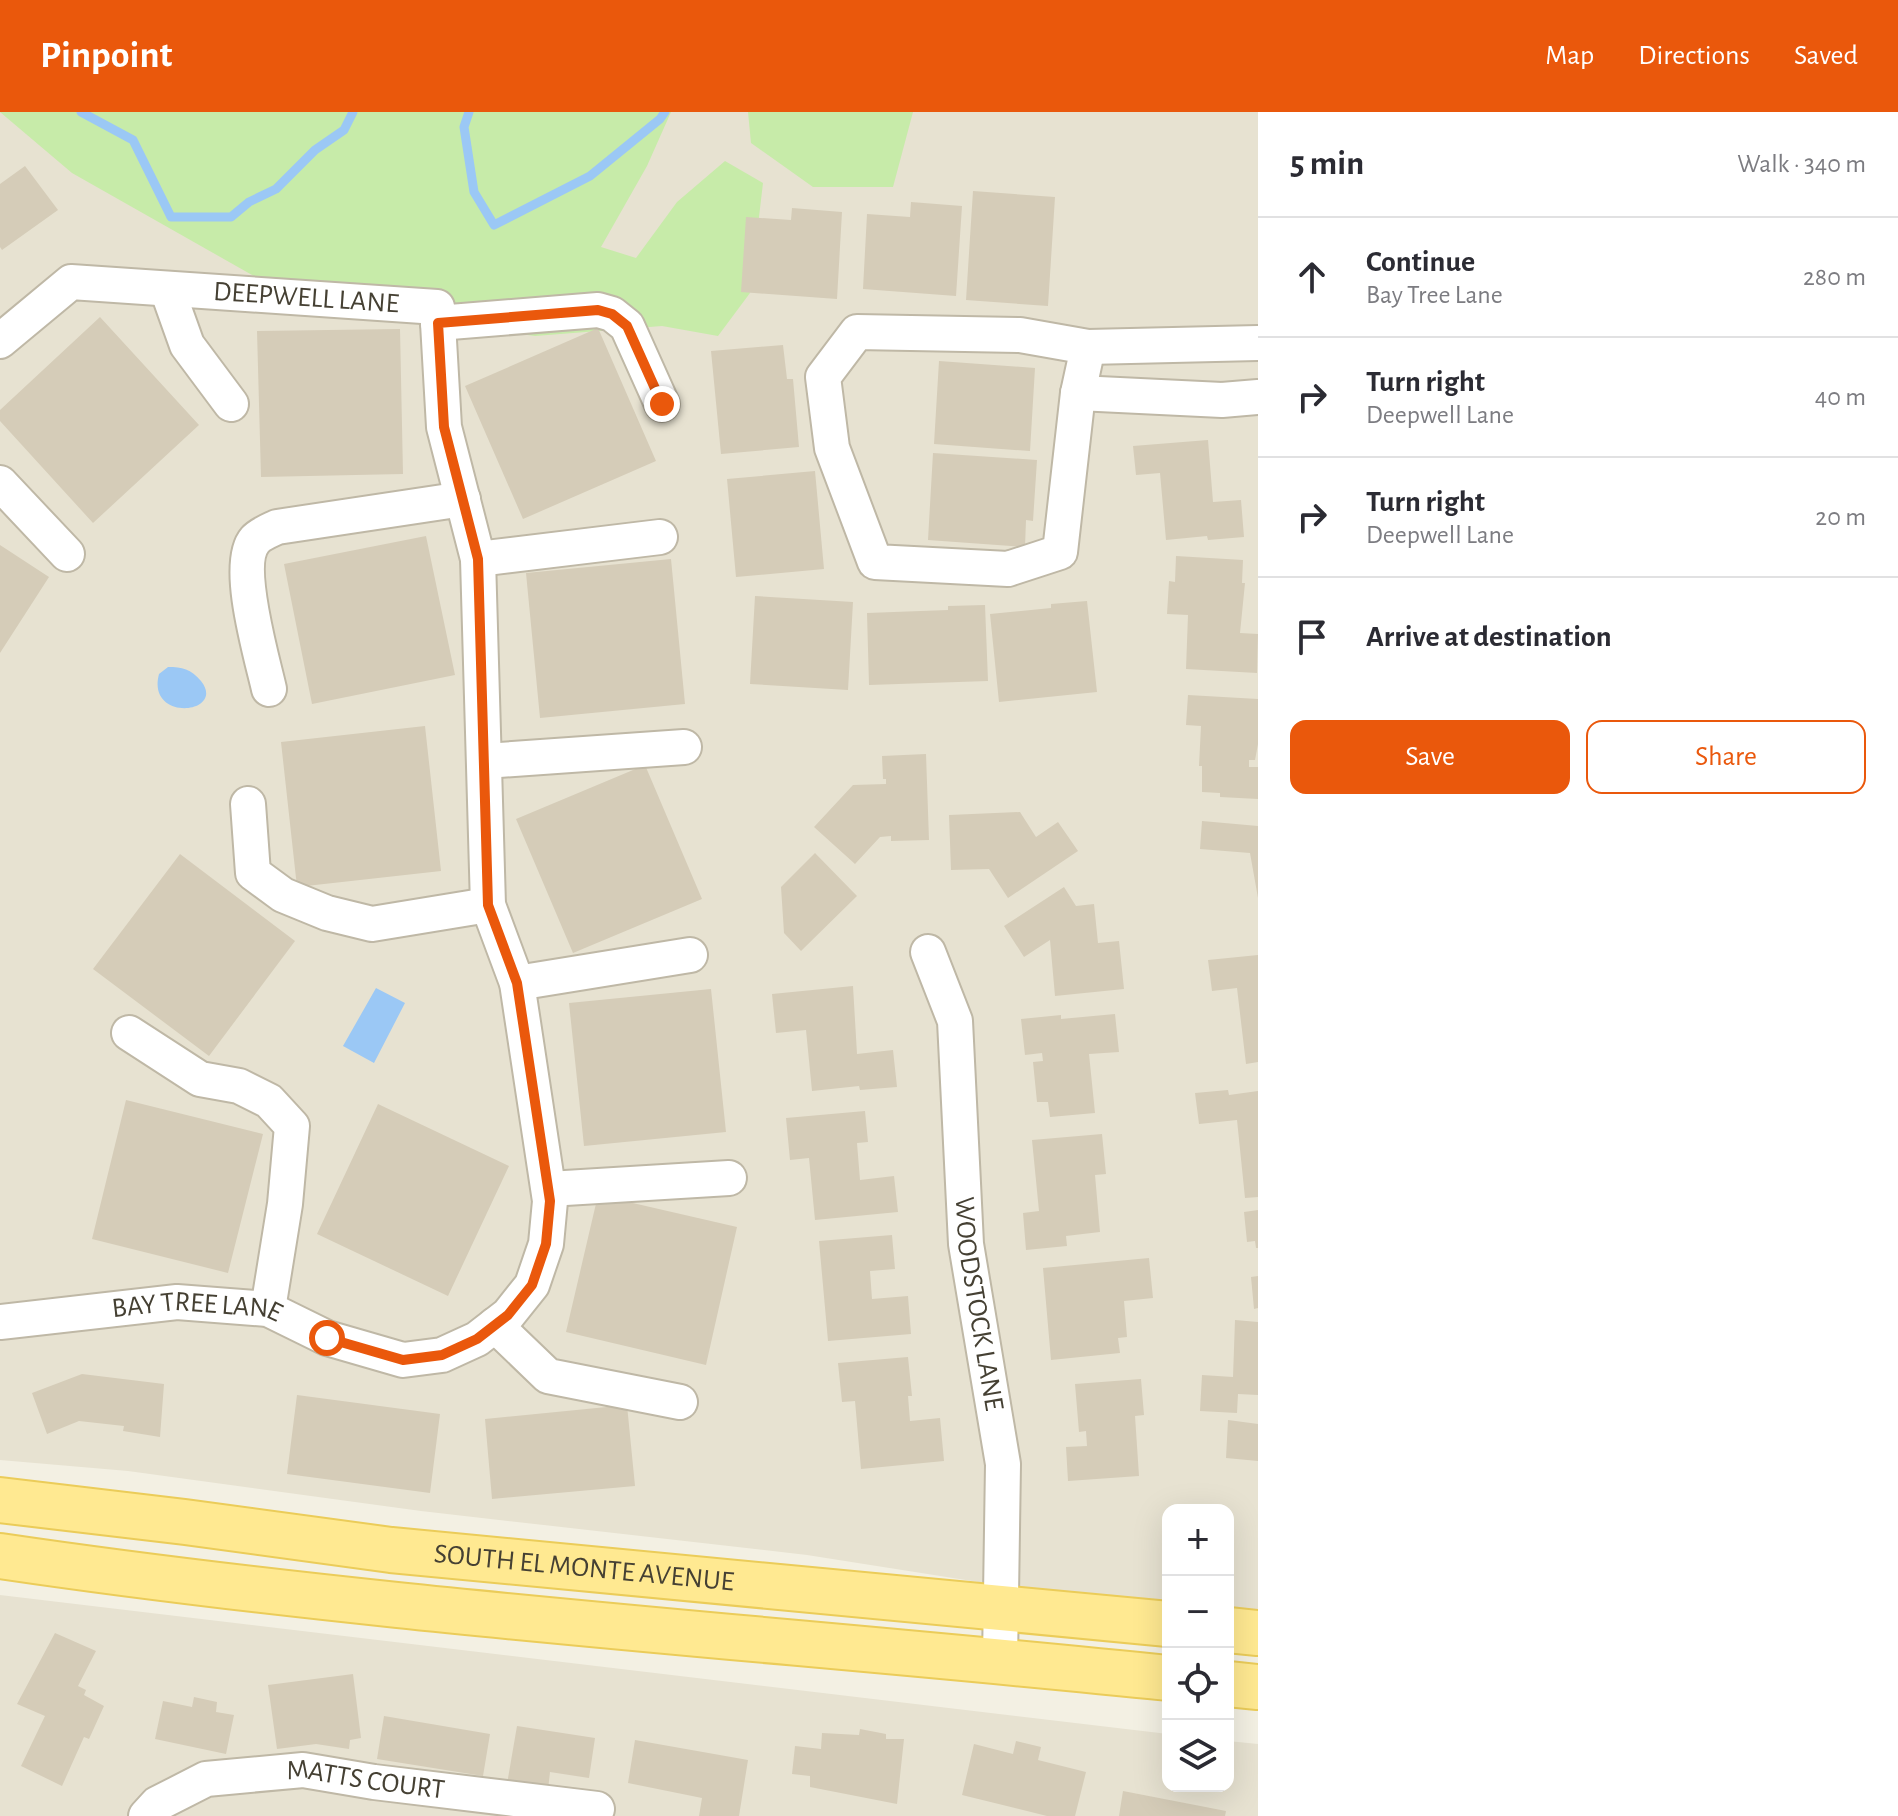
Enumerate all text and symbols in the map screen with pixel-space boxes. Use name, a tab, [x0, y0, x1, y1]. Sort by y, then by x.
text: Pinpoint	[40, 37, 172, 75]
text: Map	[1545, 42, 1594, 70]
text: Directions	[1638, 42, 1750, 70]
text: Saved	[1794, 42, 1858, 70]
text: 5 min	[1290, 147, 1364, 181]
text: Walk · 340 m	[1737, 151, 1866, 177]
text: Continue	[1366, 247, 1475, 277]
icon: ahead	[1290, 255, 1334, 299]
text: 280 m	[1803, 264, 1866, 290]
street label: DEEPWELL LANE	[212, 278, 400, 318]
text: Bay Tree Lane	[1366, 282, 1503, 308]
text: Turn right	[1366, 367, 1485, 397]
icon: right	[1290, 375, 1334, 419]
text: 40 m	[1815, 384, 1866, 410]
route end	[644, 386, 680, 422]
text: Deepwell Lane	[1366, 402, 1514, 428]
text: Turn right	[1366, 487, 1485, 517]
icon: right	[1290, 495, 1334, 539]
text: 20 m	[1815, 504, 1866, 530]
text: Deepwell Lane	[1366, 522, 1514, 548]
icon: arrive	[1290, 615, 1334, 659]
text: Arrive at destination	[1366, 622, 1612, 652]
button: Save	[1290, 720, 1570, 794]
button: Share	[1586, 720, 1866, 794]
street label: WOODSTOCK LANE	[950, 1196, 1008, 1413]
street label: BAY TREE LANE	[110, 1288, 287, 1328]
route start	[309, 1320, 345, 1356]
map controls	[1162, 1504, 1234, 1792]
button: +	[1162, 1504, 1234, 1576]
street label: SOUTH EL MONTE AVENUE	[433, 1540, 735, 1597]
button: −	[1162, 1576, 1234, 1648]
button: locate	[1162, 1648, 1234, 1720]
button: layers	[1162, 1720, 1234, 1792]
street label: MATTS COURT	[285, 1756, 447, 1804]

